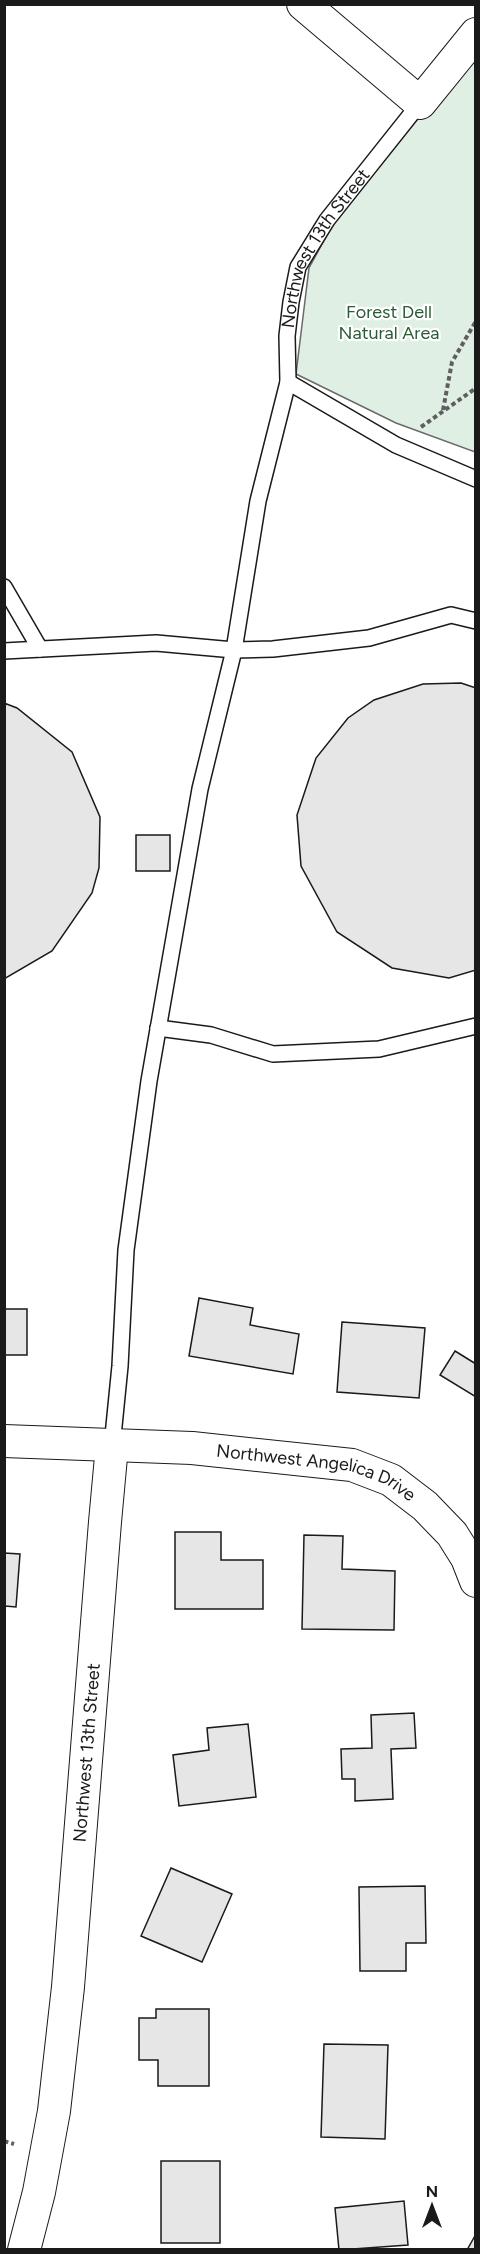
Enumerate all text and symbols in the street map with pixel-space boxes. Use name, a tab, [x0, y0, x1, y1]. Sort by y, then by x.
street label: Northwest 13th Street	[277, 164, 375, 329]
park label: Forest Dell Natural Area	[339, 301, 439, 344]
street label: Northwest Angelica Drive	[215, 1440, 420, 1506]
street label: Northwest 13th Street	[69, 1662, 105, 1843]
north arrow	[402, 2176, 462, 2236]
text: N	[426, 2182, 438, 2201]

